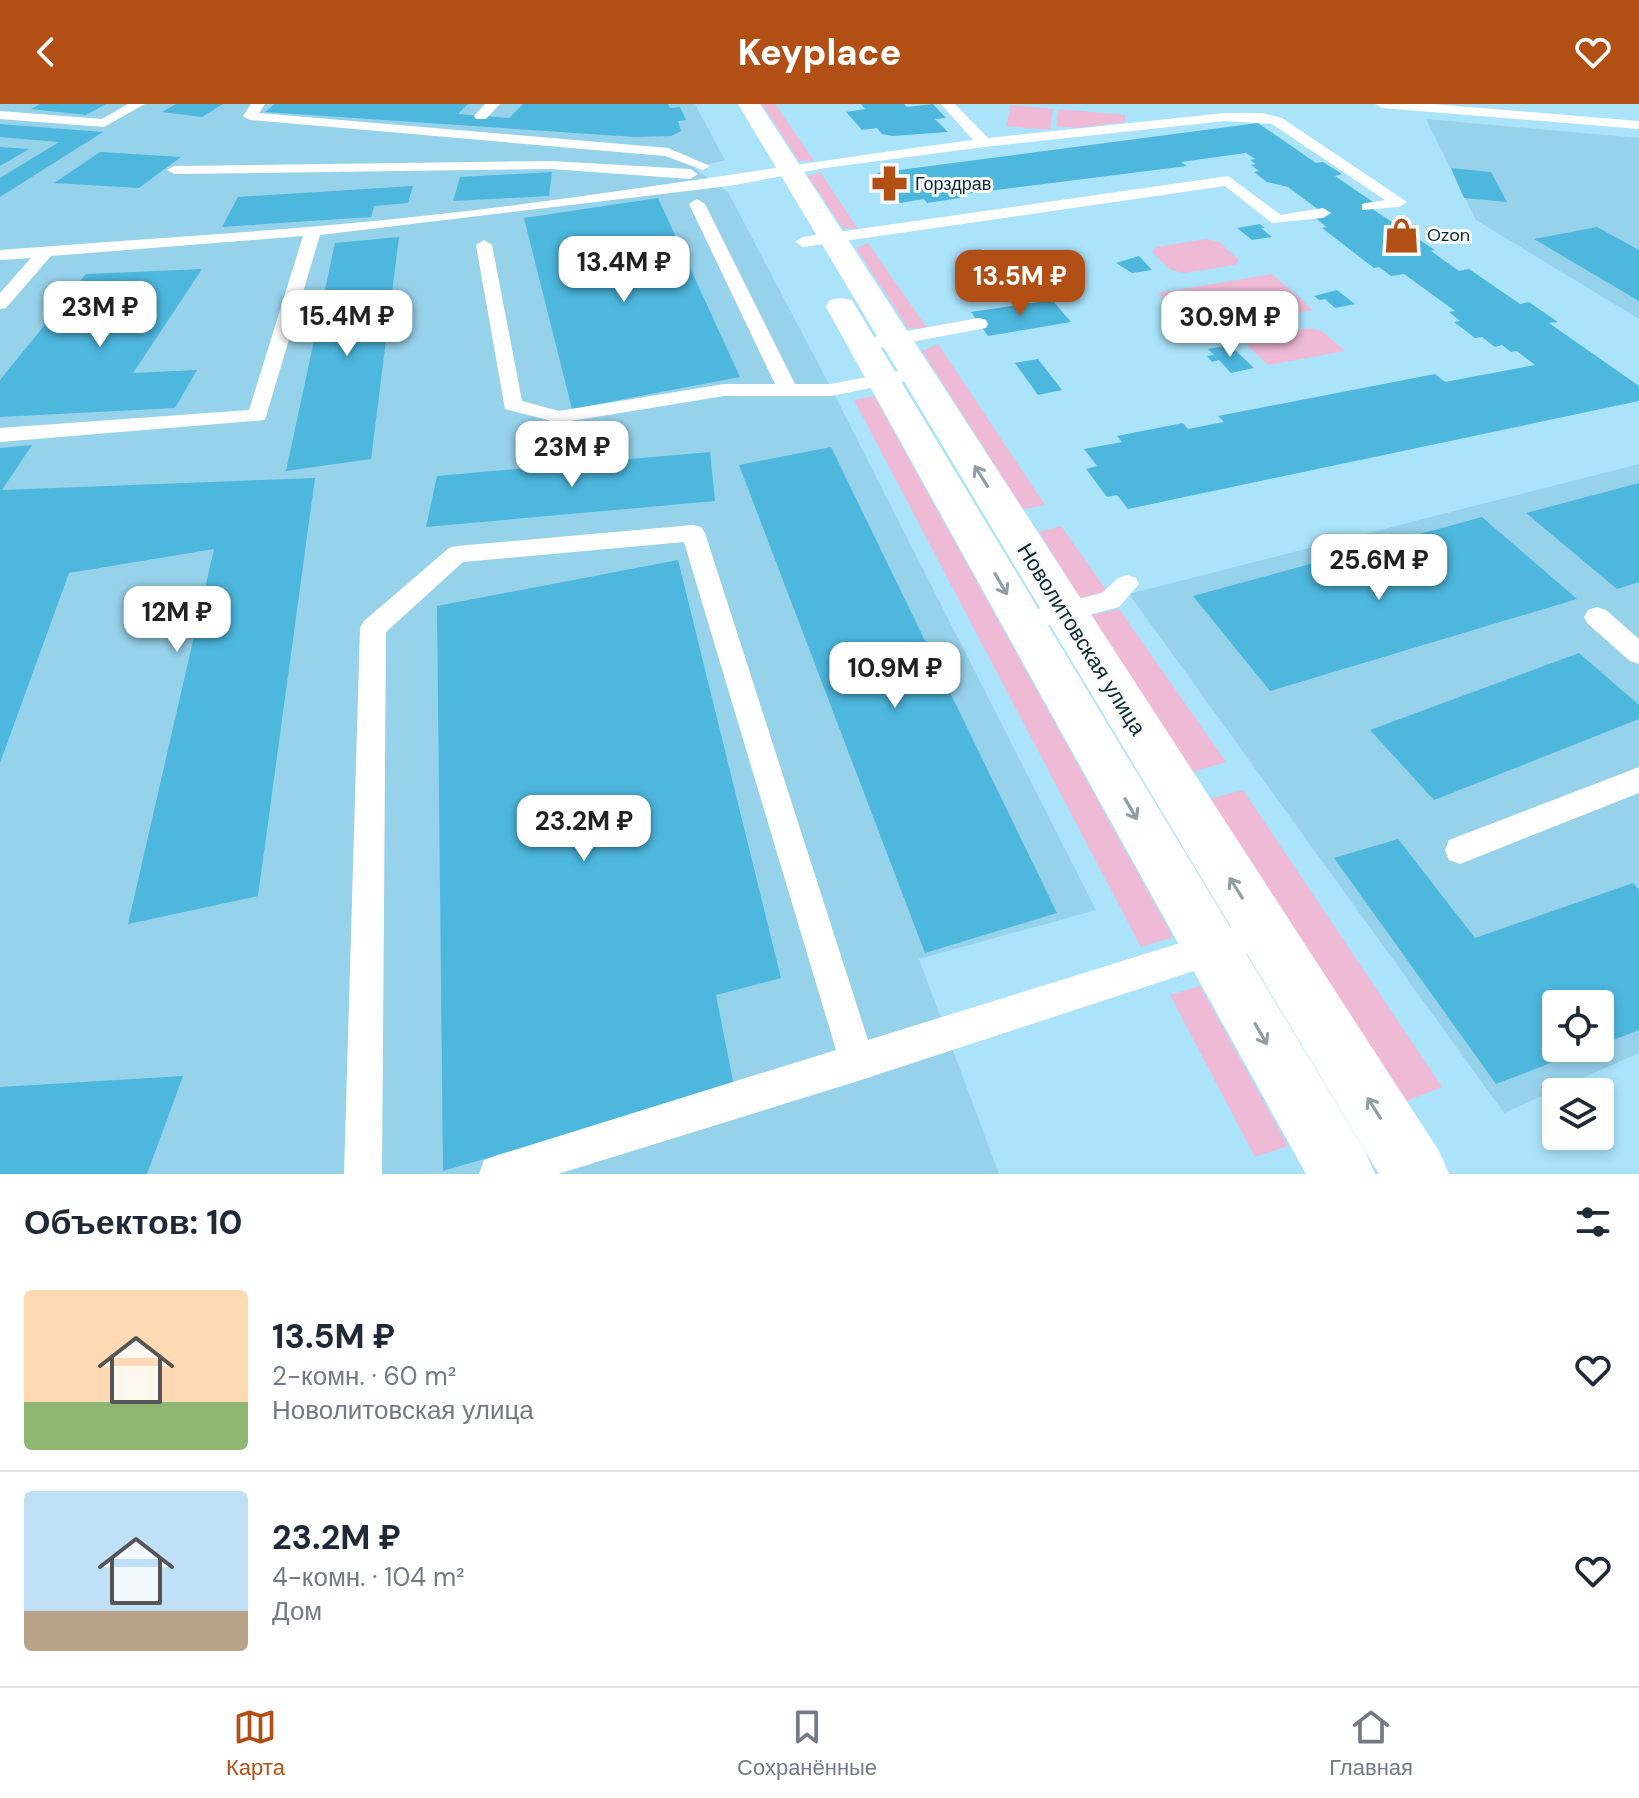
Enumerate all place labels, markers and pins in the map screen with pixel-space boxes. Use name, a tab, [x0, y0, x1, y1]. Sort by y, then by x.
pharmacy icon: Горздрав	[870, 165, 908, 203]
place label: Горздрав	[915, 172, 991, 196]
shop icon: Ozon	[1382, 216, 1420, 254]
place label: Ozon	[1427, 223, 1470, 247]
pin: 13.4M ₽	[550, 236, 698, 304]
pin: 13.5M ₽	[946, 250, 1094, 318]
pin: 23M ₽	[44, 281, 156, 349]
pin: 15.4M ₽	[273, 290, 421, 358]
pin: 30.9M ₽	[1156, 291, 1304, 359]
pin: 23M ₽	[516, 421, 628, 489]
pin: 25.6M ₽	[1305, 534, 1453, 602]
pin: 12M ₽	[121, 586, 233, 654]
pin: 10.9M ₽	[821, 642, 969, 710]
pin: 23.2M ₽	[510, 795, 658, 863]

